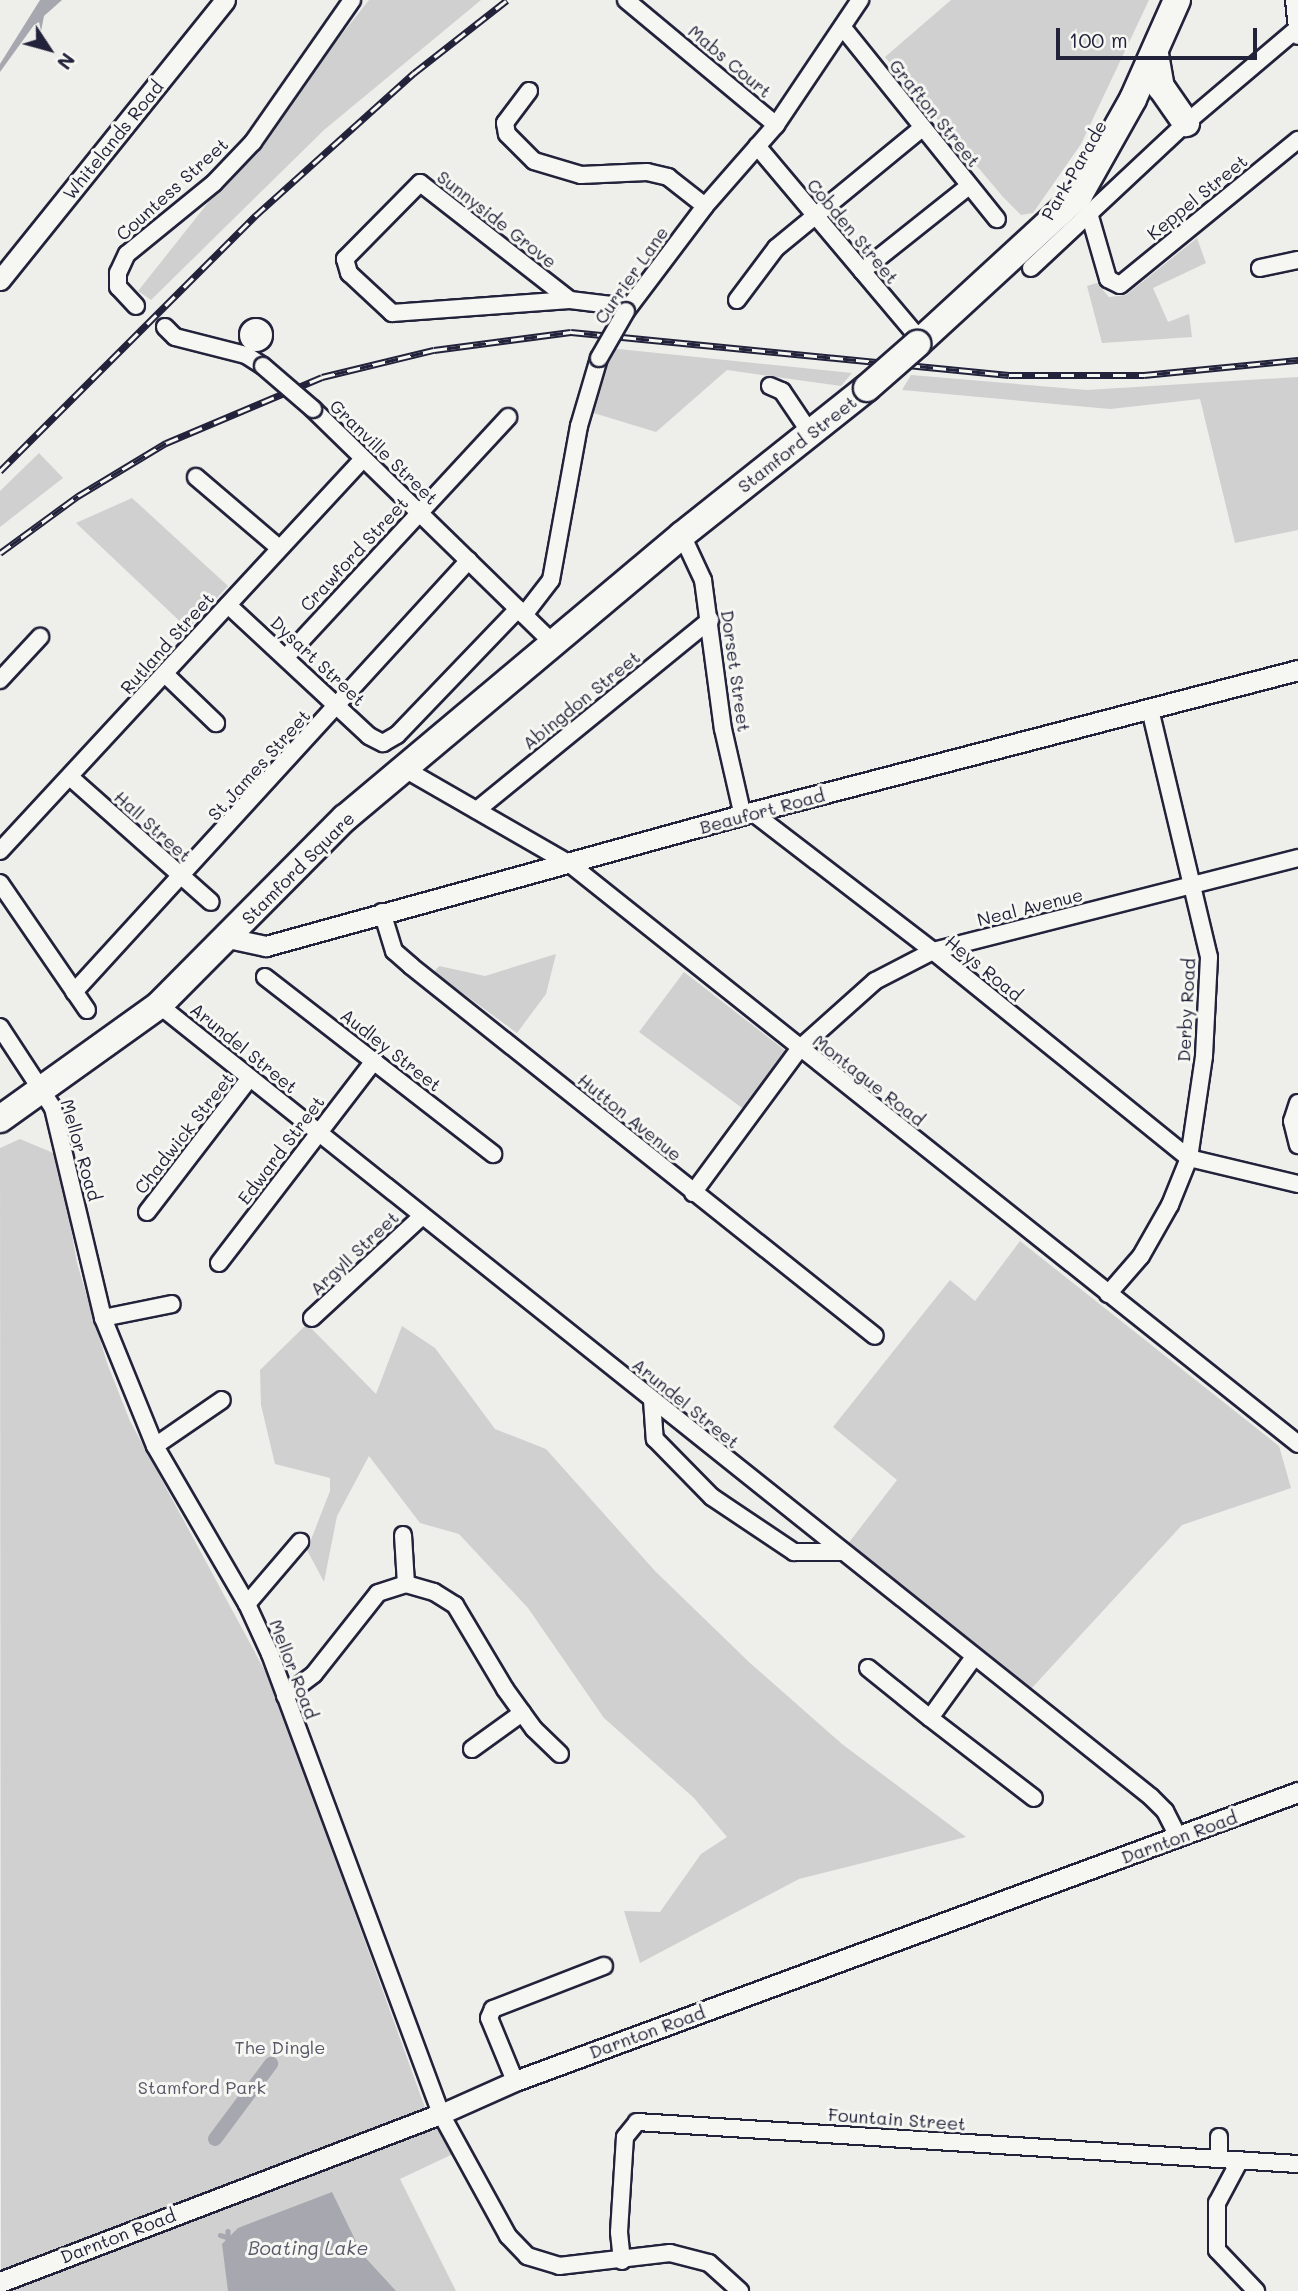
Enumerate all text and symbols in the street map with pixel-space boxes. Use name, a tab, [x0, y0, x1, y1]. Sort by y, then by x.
north arrow	[14, 14, 84, 84]
scale bar	[1060, 14, 1261, 58]
street label: Mabs Court	[684, 20, 776, 102]
text: 100 m	[1069, 26, 1128, 53]
text: N	[52, 48, 81, 75]
street label: Grafton Street	[885, 55, 985, 171]
street label: Whitelands Road	[58, 76, 168, 204]
street label: Park Parade	[1037, 116, 1111, 224]
street label: Countess Street	[112, 133, 232, 245]
street label: Keppel Street	[1142, 150, 1252, 244]
street label: Sunnyside Grove	[433, 166, 561, 272]
street label: Cobden Street	[803, 174, 903, 288]
street label: Currier Lane	[589, 222, 673, 328]
street label: Stamford Street	[733, 391, 861, 497]
street label: Granville Street	[325, 395, 443, 509]
street label: Crawford Street	[296, 492, 412, 616]
street label: Rutland Street	[116, 588, 218, 698]
street label: Dorset Street	[717, 609, 755, 733]
street label: Dysart Street	[266, 612, 370, 710]
street label: Abingdon Street	[518, 646, 644, 754]
street label: St James Street	[203, 705, 315, 825]
street label: Beaufort Road	[697, 784, 827, 838]
street label: Hall Street	[110, 786, 196, 866]
street label: Stamford Square	[237, 807, 359, 929]
street label: Neal Avenue	[975, 883, 1085, 931]
street label: Heys Road	[941, 930, 1027, 1006]
street label: Derby Road	[1172, 958, 1200, 1062]
street label: Arundel Street	[186, 998, 302, 1098]
street label: Audley Street	[336, 1004, 446, 1096]
street label: Montague Road	[809, 1030, 929, 1130]
street label: Chadwick Street	[130, 1068, 238, 1198]
street label: Hutton Avenue	[574, 1069, 686, 1165]
street label: Edward Street	[233, 1091, 329, 1209]
street label: Mellor Road	[56, 1097, 106, 1203]
street label: Argyll Street	[305, 1206, 403, 1300]
street label: Arundel Street	[628, 1353, 744, 1453]
street label: Mellor Road	[265, 1616, 323, 1722]
street label: Darnton Road	[1118, 1806, 1240, 1868]
street label: Darnton Road	[586, 2001, 708, 2063]
park label: The Dingle	[234, 2036, 326, 2058]
park label: Stamford Park	[138, 2076, 266, 2098]
street label: Fountain Street	[827, 2103, 967, 2135]
street label: Darnton Road	[57, 2204, 179, 2268]
water label: Boating Lake	[248, 2237, 368, 2259]

